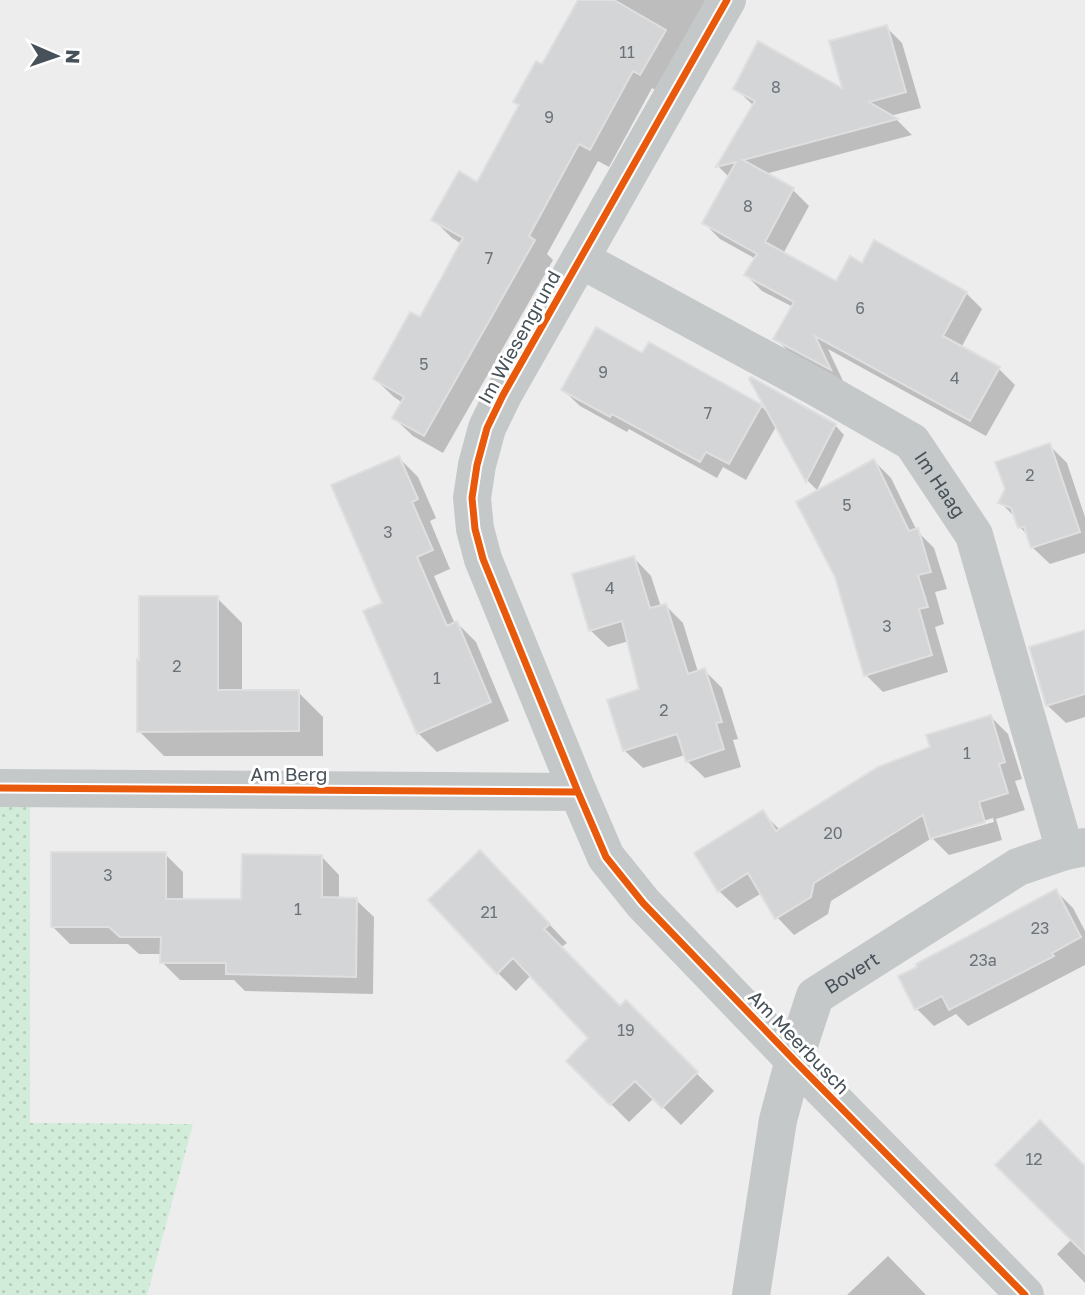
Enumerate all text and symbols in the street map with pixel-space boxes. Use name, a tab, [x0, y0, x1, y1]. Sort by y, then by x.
north arrow	[21, 21, 91, 91]
house number: 11	[619, 42, 635, 62]
text: N	[62, 49, 85, 64]
house number: 8	[771, 77, 781, 97]
house number: 9	[544, 107, 554, 127]
house number: 8	[743, 196, 753, 216]
house number: 7	[485, 248, 493, 268]
street label: Im Wiesengrund	[472, 266, 565, 407]
house number: 6	[855, 298, 865, 318]
house number: 5	[419, 354, 429, 374]
house number: 9	[598, 362, 608, 382]
house number: 4	[950, 368, 960, 388]
house number: 7	[704, 403, 712, 423]
street label: Im Haag	[910, 446, 971, 522]
house number: 2	[1025, 465, 1035, 485]
house number: 5	[842, 495, 852, 515]
house number: 3	[383, 522, 393, 542]
house number: 4	[605, 578, 615, 598]
house number: 3	[882, 616, 892, 636]
house number: 2	[172, 656, 182, 676]
house number: 1	[433, 668, 441, 688]
house number: 2	[659, 700, 669, 720]
house number: 1	[963, 743, 971, 763]
street label: Am Berg	[251, 762, 327, 785]
house number: 20	[823, 823, 843, 843]
house number: 3	[103, 865, 113, 885]
house number: 1	[294, 899, 302, 919]
house number: 21	[480, 902, 498, 922]
house number: 23	[1031, 918, 1049, 938]
street label: Bovert	[820, 946, 883, 998]
house number: 23a	[969, 950, 997, 970]
street label: Am Meerbusch	[744, 985, 855, 1098]
house number: 19	[617, 1020, 635, 1040]
house number: 12	[1025, 1149, 1043, 1169]

